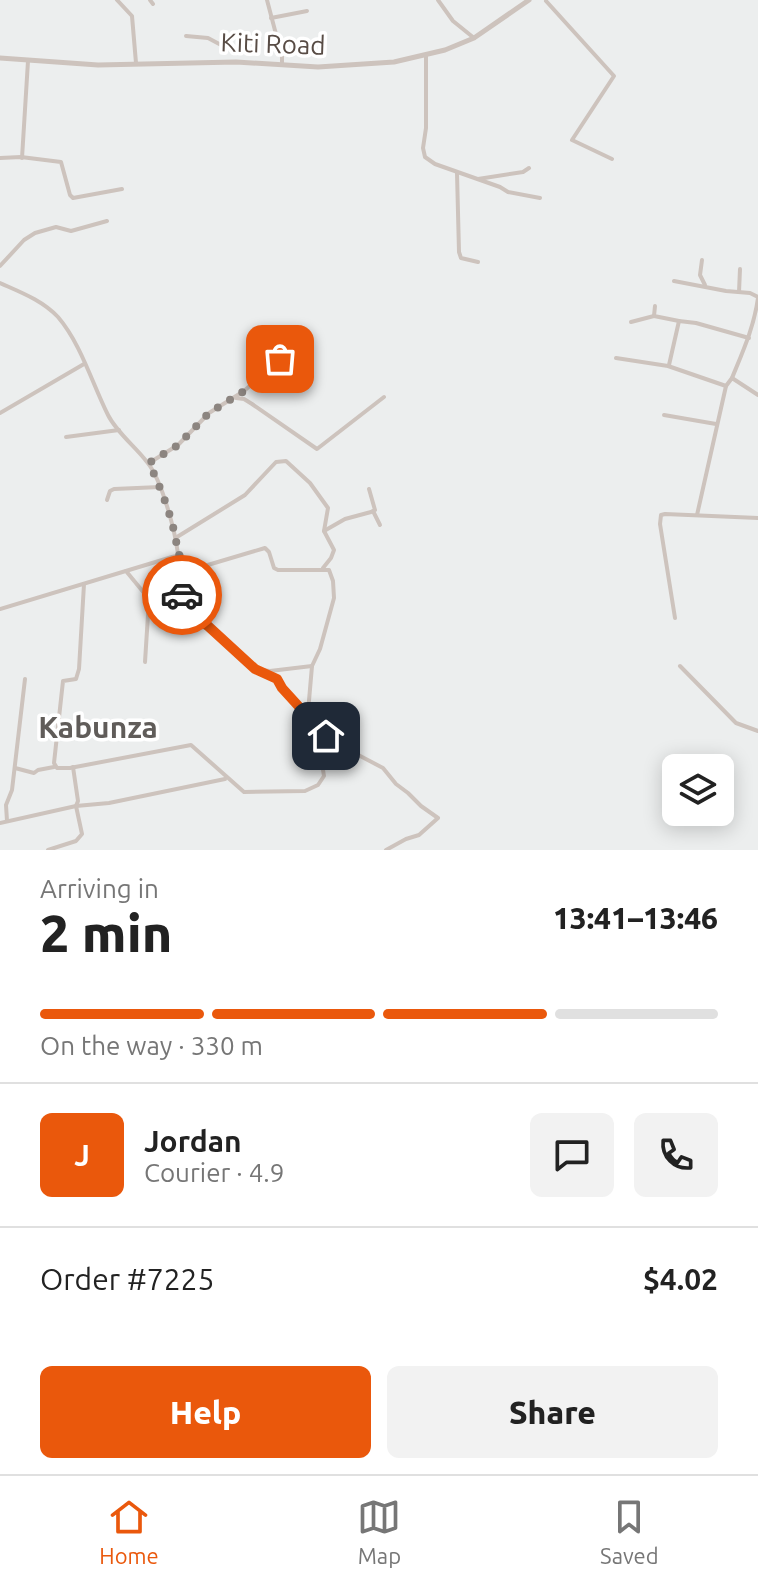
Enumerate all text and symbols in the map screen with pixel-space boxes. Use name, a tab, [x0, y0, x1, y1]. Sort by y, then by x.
street label: Kiti Road	[220, 27, 326, 60]
pin	[246, 325, 314, 393]
icon: bag	[258, 337, 302, 381]
courier	[142, 555, 222, 635]
icon: car	[160, 573, 204, 617]
pin	[292, 702, 360, 770]
district label: Kabunza	[38, 710, 158, 744]
icon: home	[304, 714, 348, 758]
map controls	[662, 754, 734, 826]
button: layers	[662, 754, 734, 826]
text: Arriving in	[40, 874, 159, 903]
text: 13:41–13:46	[553, 901, 718, 935]
text: 2 min	[40, 904, 172, 962]
text: On the way · 330 m	[40, 1031, 263, 1060]
button: chat	[530, 1113, 614, 1197]
button: phone	[634, 1113, 718, 1197]
text: Jordan	[144, 1124, 242, 1158]
text: J	[74, 1138, 90, 1172]
text: Courier · 4.9	[144, 1158, 284, 1187]
text: Order #7225	[40, 1262, 214, 1296]
text: $4.02	[643, 1262, 718, 1296]
button: Help	[40, 1366, 371, 1458]
button: Share	[387, 1366, 718, 1458]
tab: Home	[99, 1495, 159, 1568]
tab: Map	[357, 1495, 401, 1568]
tab: Saved	[600, 1495, 659, 1568]

